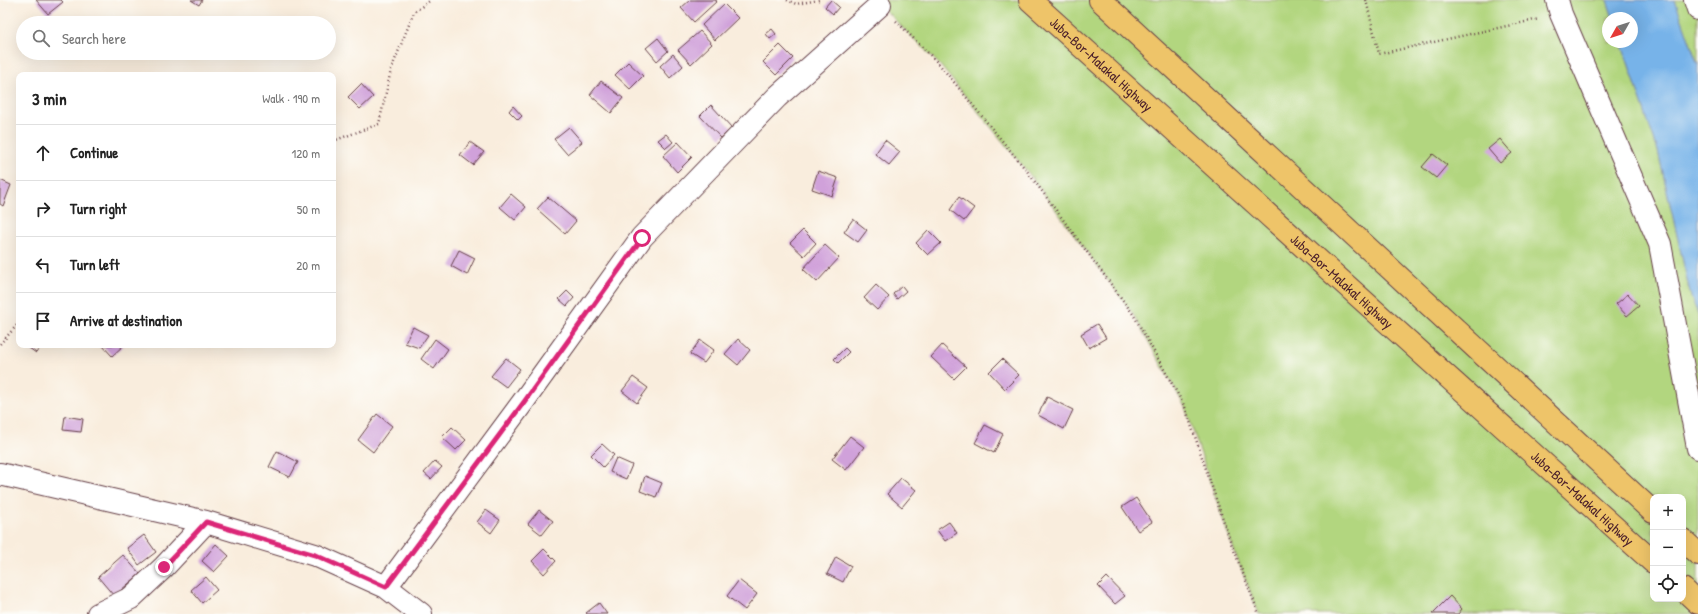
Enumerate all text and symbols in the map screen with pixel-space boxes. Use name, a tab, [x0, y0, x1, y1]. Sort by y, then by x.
street label: Juba-Bor-Malakal Highway	[1046, 12, 1157, 116]
north arrow	[1602, 12, 1638, 48]
search box	[16, 16, 336, 60]
icon: search	[30, 27, 52, 49]
text: Search here	[62, 28, 126, 49]
text: 3 min	[32, 87, 67, 110]
text: Walk · 190 m	[262, 89, 320, 107]
icon: ahead	[32, 142, 54, 164]
text: Continue	[70, 142, 118, 163]
text: 120 m	[292, 144, 320, 162]
icon: right	[32, 198, 54, 220]
text: Turn right	[70, 198, 126, 219]
text: 50 m	[297, 200, 320, 218]
route start	[633, 229, 651, 247]
street label: Juba-Bor-Malakal Highway	[1287, 229, 1398, 333]
icon: left	[32, 254, 54, 276]
text: Turn left	[70, 254, 120, 275]
text: 20 m	[296, 256, 320, 274]
icon: arrive	[32, 310, 54, 332]
text: Arrive at destination	[70, 310, 182, 331]
street label: Juba-Bor-Malakal Highway	[1527, 446, 1638, 550]
map controls	[1650, 494, 1686, 602]
button: +	[1650, 494, 1686, 530]
button: −	[1650, 530, 1686, 566]
route end	[155, 558, 173, 576]
button: locate	[1650, 566, 1686, 602]

